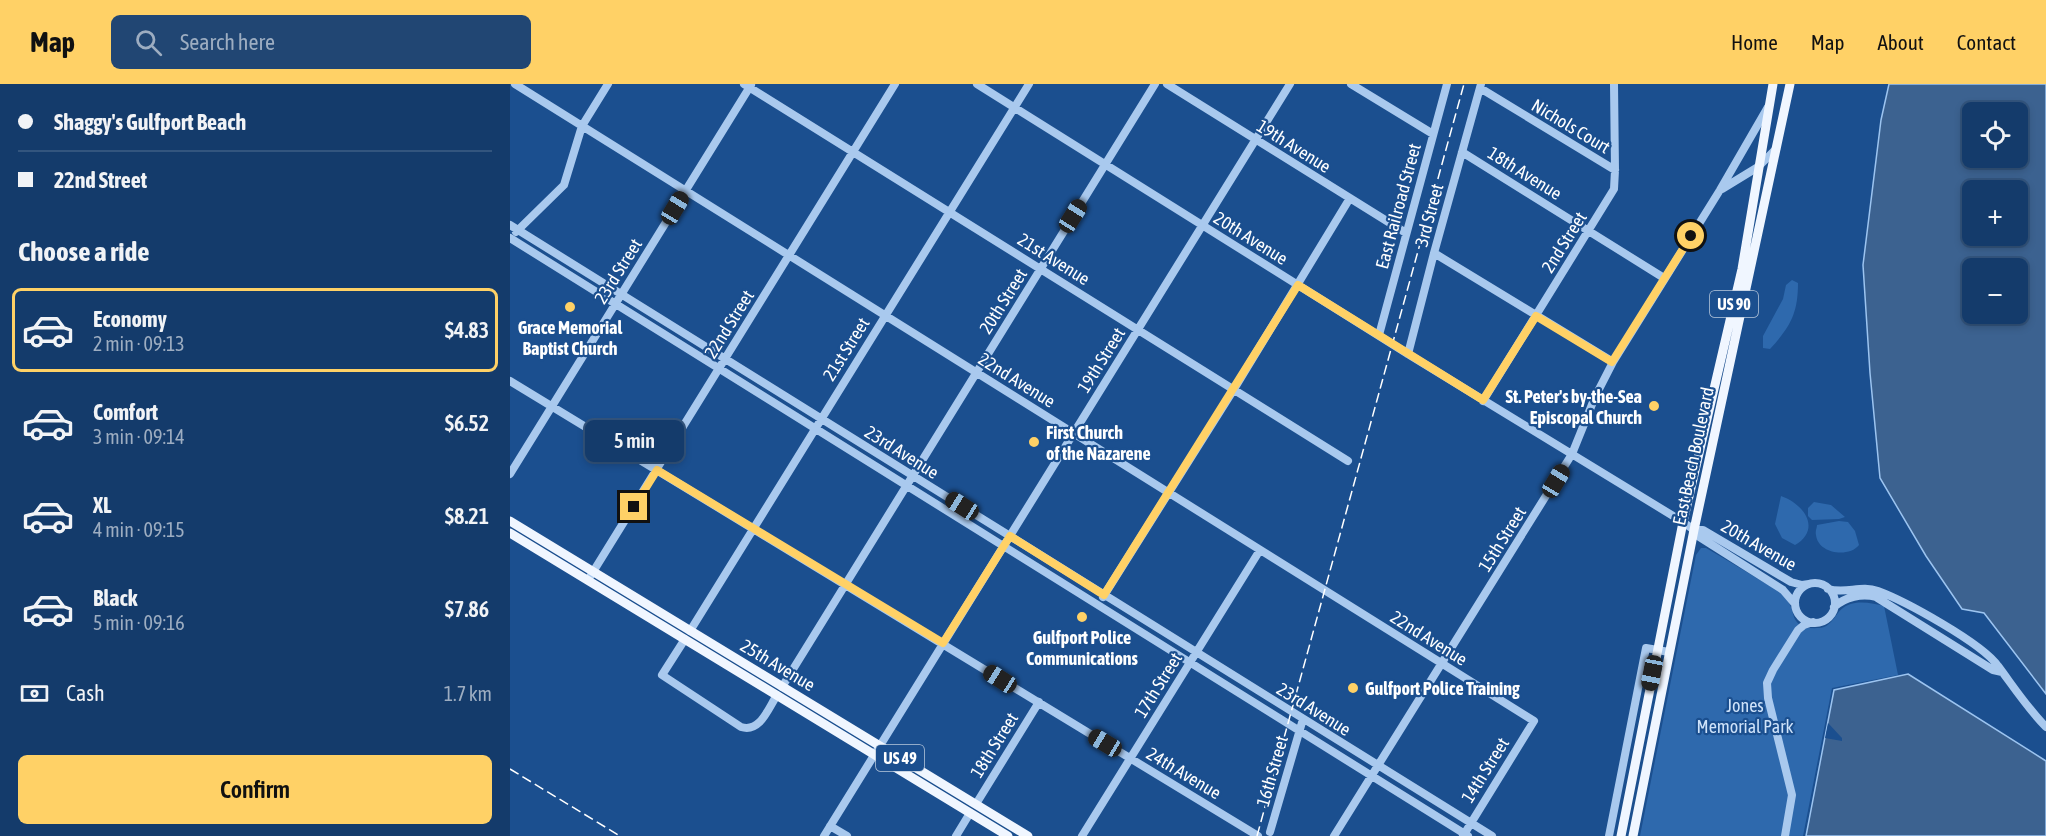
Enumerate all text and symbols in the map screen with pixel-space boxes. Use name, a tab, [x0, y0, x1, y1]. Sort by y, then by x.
search box	[111, 15, 531, 69]
text: Map	[30, 26, 75, 58]
icon: search	[132, 26, 165, 59]
text: Search here	[180, 29, 275, 55]
text: Home	[1731, 30, 1778, 54]
text: Map	[1811, 30, 1845, 54]
text: About	[1878, 30, 1924, 54]
text: Contact	[1957, 30, 2016, 54]
street label: Nichols Court	[1528, 94, 1614, 158]
map controls	[1962, 102, 2028, 324]
button: locate	[1962, 102, 2028, 168]
text: Shaggy's Gulfport Beach	[54, 109, 246, 135]
street label: 19th Avenue	[1253, 115, 1335, 177]
street label: East Railroad Street	[1371, 141, 1425, 271]
street label: 18th Avenue	[1484, 142, 1566, 204]
text: 22nd Street	[54, 167, 147, 193]
button: +	[1962, 180, 2028, 246]
street label: 3rd Street	[1411, 181, 1447, 249]
car	[658, 188, 692, 228]
car	[1056, 196, 1090, 236]
street label: 20th Avenue	[1210, 207, 1292, 269]
street label: 2nd Street	[1537, 208, 1591, 276]
route start	[1677, 222, 1704, 249]
street label: 21st Avenue	[1014, 229, 1094, 289]
street label: 23rd Street	[590, 235, 646, 307]
text: Choose a ride	[18, 236, 150, 267]
button: −	[1962, 258, 2028, 324]
street label: 20th Street	[975, 265, 1031, 337]
street label: 22nd Street	[700, 286, 758, 362]
road number: US 90	[1710, 291, 1758, 317]
marker: Grace Memorial Baptist Church	[563, 300, 577, 314]
icon: car	[21, 303, 75, 357]
text: Economy	[93, 306, 167, 332]
street label: 21st Street	[818, 314, 874, 384]
text: $4.83	[445, 317, 489, 343]
place label: Grace Memorial Baptist Church	[518, 317, 622, 359]
street label: 19th Street	[1073, 324, 1129, 396]
text: 2 min · 09:13	[93, 332, 185, 355]
street label: 22nd Avenue	[975, 348, 1059, 412]
street label: East Beach Boulevard	[1668, 385, 1718, 527]
place label: St. Peter's by-the-Sea Episcopal Church	[1506, 386, 1642, 428]
icon: car	[21, 396, 75, 450]
text: Comfort	[93, 399, 158, 425]
marker: St. Peter's by-the-Sea Episcopal Church	[1647, 399, 1661, 413]
text: $6.52	[445, 410, 489, 436]
callout: 5 min	[584, 420, 684, 462]
street label: 23rd Avenue	[861, 421, 943, 483]
place label: First Church of the Nazarene	[1046, 422, 1151, 464]
text: 3 min · 09:14	[93, 425, 185, 448]
text: 5 min	[614, 429, 655, 452]
marker: First Church of the Nazarene	[1027, 435, 1041, 449]
car	[1539, 461, 1573, 501]
icon: car	[21, 489, 75, 543]
car	[942, 489, 982, 523]
text: XL	[93, 492, 111, 518]
route end	[620, 493, 647, 520]
text: $8.21	[445, 503, 489, 529]
street label: 15th Street	[1474, 503, 1530, 575]
street label: 20th Avenue	[1718, 515, 1800, 575]
text: 4 min · 09:15	[93, 518, 185, 541]
icon: car	[21, 582, 75, 636]
text: Black	[93, 585, 137, 611]
text: $7.86	[445, 596, 489, 622]
street label: 22nd Avenue	[1387, 606, 1471, 670]
marker: Gulfport Police Communications	[1075, 610, 1089, 624]
text: 5 min · 09:16	[93, 611, 185, 634]
place label: Gulfport Police Communications	[1026, 627, 1139, 669]
street label: 25th Avenue	[737, 635, 819, 695]
street label: 17th Street	[1130, 649, 1186, 721]
car	[1640, 654, 1664, 692]
car	[980, 662, 1020, 696]
icon: cash	[18, 677, 51, 710]
street label: 23rd Avenue	[1273, 678, 1355, 740]
place label: Gulfport Police Training	[1365, 678, 1520, 699]
text: Cash	[66, 680, 105, 706]
marker: Gulfport Police Training	[1346, 681, 1360, 695]
text: 1.7 km	[444, 682, 492, 705]
park label: Jones Memorial Park	[1697, 695, 1793, 737]
street label: 18th Street	[966, 709, 1022, 781]
car	[1085, 726, 1125, 760]
street label: 16th Street	[1252, 733, 1292, 809]
street label: 14th Street	[1457, 734, 1513, 806]
street label: 24th Avenue	[1143, 743, 1225, 803]
road number: US 49	[876, 745, 924, 771]
button: Confirm	[18, 755, 492, 824]

